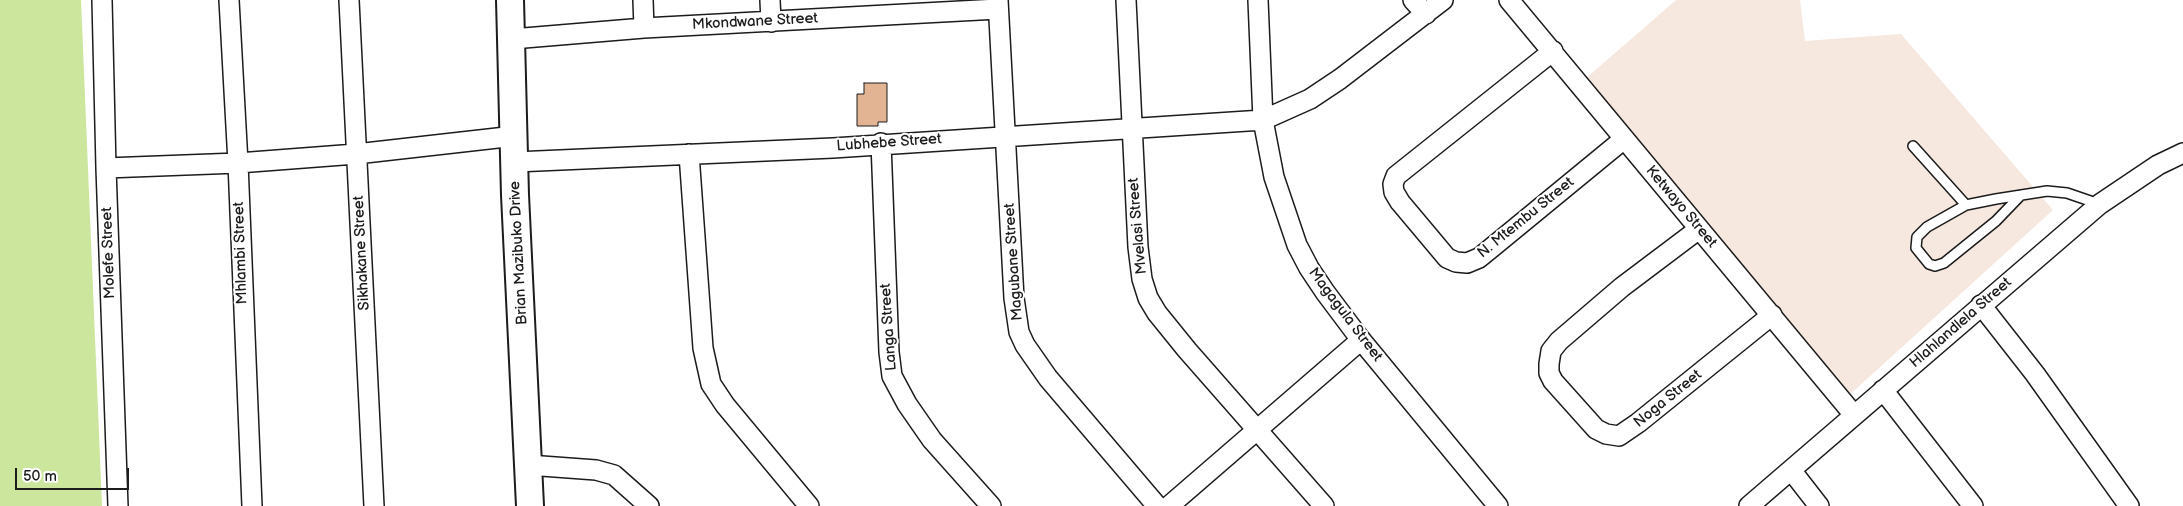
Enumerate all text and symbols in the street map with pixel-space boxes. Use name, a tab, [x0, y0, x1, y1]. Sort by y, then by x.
street label: Mkondwane Street	[692, 10, 818, 34]
street label: Lubhebe Street	[836, 130, 942, 156]
street label: Ketwayo Street	[1641, 162, 1721, 252]
street label: N. Mtembu Street	[1474, 174, 1578, 262]
street label: Mvelasi Street	[1125, 177, 1151, 275]
street label: Brian Mazibuko Drive	[506, 181, 532, 325]
street label: Sikhakane Street	[350, 195, 374, 311]
street label: Mhlambi Street	[230, 201, 252, 305]
street label: Magubane Street	[1001, 203, 1027, 321]
street label: Molefe Street	[98, 207, 120, 299]
street label: Magagula Street	[1304, 265, 1386, 365]
street label: Hlahlandlela Street	[1906, 274, 2016, 372]
street label: Langa Street	[877, 283, 901, 371]
street label: Noga Street	[1630, 366, 1706, 432]
scale bar	[18, 458, 131, 490]
text: 50 m	[23, 467, 57, 486]

